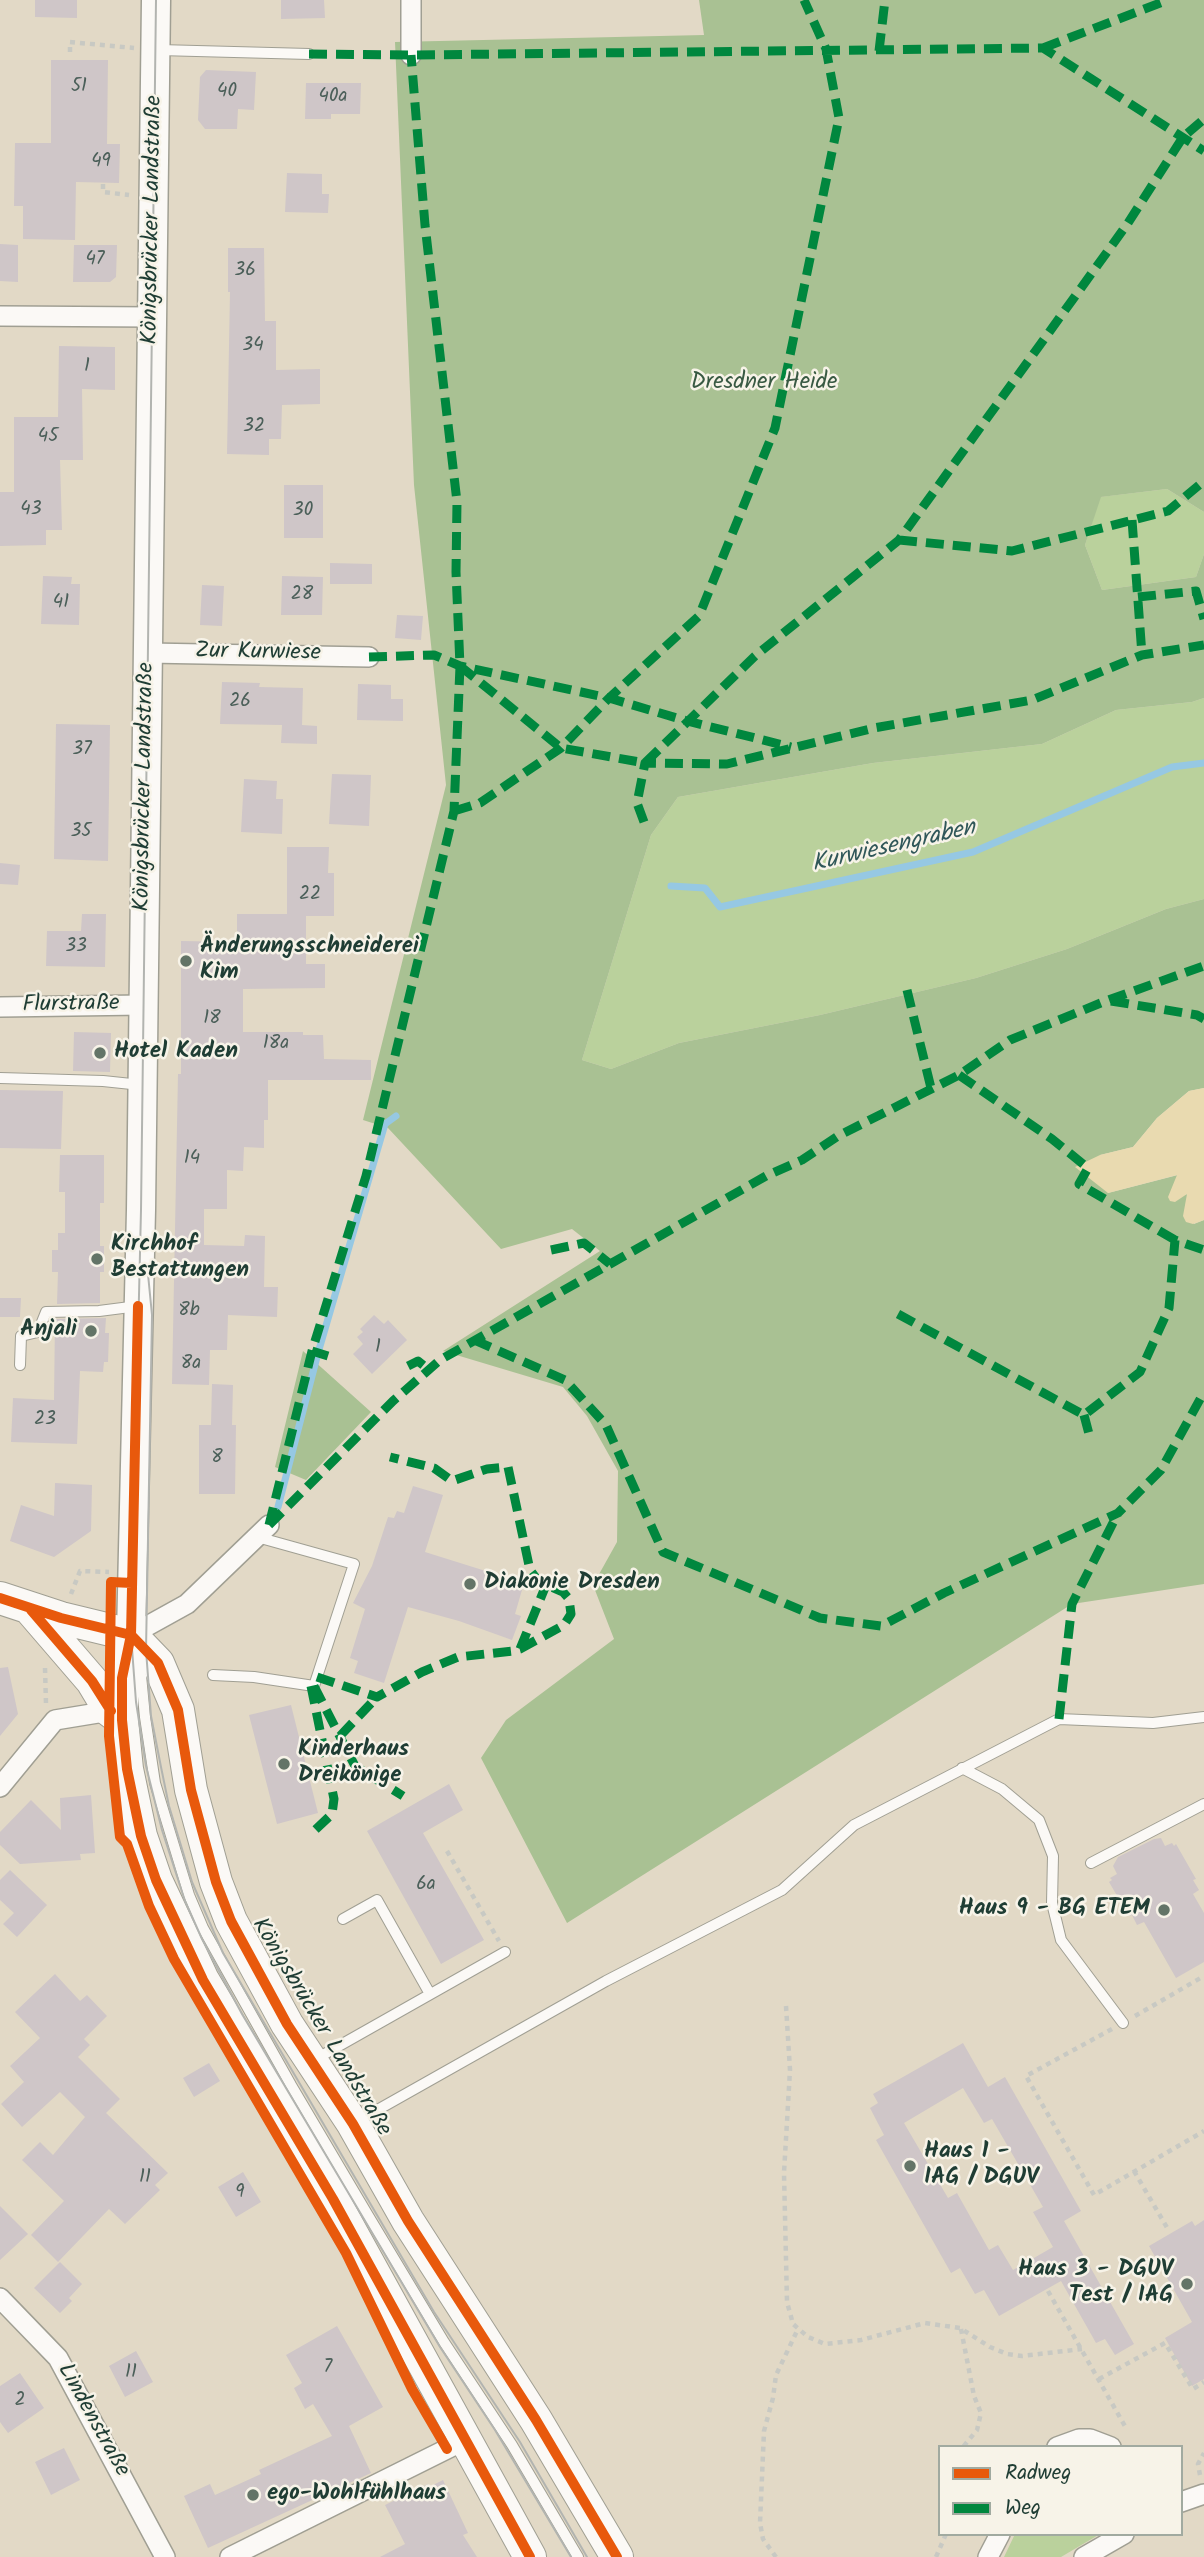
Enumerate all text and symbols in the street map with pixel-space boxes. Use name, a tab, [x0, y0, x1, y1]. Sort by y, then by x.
house number: 51	[71, 77, 87, 99]
house number: 40	[217, 82, 237, 104]
house number: 40a	[319, 87, 347, 109]
street label: Königsbrücker Landstraße	[138, 95, 170, 345]
house number: 49	[91, 152, 111, 174]
house number: 47	[85, 250, 105, 272]
house number: 36	[234, 261, 256, 283]
house number: 34	[242, 336, 264, 358]
house number: 1	[84, 357, 90, 379]
park label: Dresdner Heide	[691, 370, 837, 398]
house number: 32	[243, 417, 265, 439]
house number: 45	[38, 427, 58, 449]
house number: 43	[20, 500, 42, 522]
house number: 30	[293, 501, 313, 523]
house number: 28	[291, 585, 313, 607]
house number: 41	[53, 593, 69, 615]
street label: Zur Kurwiese	[195, 639, 321, 669]
street label: Königsbrücker Landstraße	[130, 662, 162, 912]
house number: 26	[229, 692, 251, 714]
house number: 37	[72, 740, 92, 762]
water label: Kurwiesengraben	[809, 815, 979, 881]
house number: 35	[70, 822, 92, 844]
house number: 22	[299, 885, 321, 907]
place label: Änderungsschneiderei Kim	[200, 934, 419, 988]
house number: 33	[65, 937, 87, 959]
marker: Änderungsschneiderei Kim	[178, 953, 194, 969]
street label: Flurstraße	[22, 991, 120, 1021]
house number: 18	[203, 1009, 221, 1031]
house number: 18a	[263, 1034, 289, 1056]
place label: Hotel Kaden	[114, 1039, 238, 1067]
marker: Hotel Kaden	[92, 1045, 108, 1061]
house number: 14	[184, 1149, 200, 1171]
place label: Kirchhof Bestattungen	[111, 1232, 249, 1286]
marker: Kirchhof Bestattungen	[89, 1251, 105, 1267]
house number: 8b	[178, 1301, 200, 1323]
place label: Anjali	[20, 1317, 77, 1345]
marker: Anjali	[83, 1323, 99, 1339]
house number: 1	[375, 1338, 381, 1360]
house number: 8a	[181, 1354, 201, 1376]
house number: 23	[34, 1410, 56, 1432]
house number: 8	[211, 1448, 223, 1470]
place label: Diakonie Dresden	[484, 1570, 660, 1598]
marker: Diakonie Dresden	[462, 1576, 478, 1592]
place label: Kinderhaus Dreikönige	[298, 1737, 409, 1791]
marker: Kinderhaus Dreikönige	[276, 1756, 292, 1772]
house number: 6a	[416, 1875, 436, 1897]
place label: Haus 9 - BG ETEM	[959, 1896, 1150, 1924]
marker: Haus 9 - BG ETEM	[1156, 1902, 1172, 1918]
street label: Königsbrücker Landstraße	[244, 1914, 396, 2142]
place label: Haus 1 - IAG / DGUV	[924, 2139, 1038, 2193]
marker: Haus 1 - IAG / DGUV	[902, 2158, 918, 2174]
house number: 11	[139, 2168, 151, 2190]
house number: 9	[235, 2183, 245, 2205]
place label: Haus 3 - DGUV Test / IAG	[1018, 2257, 1173, 2311]
marker: Haus 3 - DGUV Test / IAG	[1179, 2276, 1195, 2292]
house number: 7	[324, 2358, 332, 2380]
street label: Lindenstraße	[50, 2360, 134, 2482]
house number: 11	[125, 2363, 137, 2385]
house number: 2	[14, 2391, 26, 2413]
legend	[938, 2445, 1183, 2536]
text: Radweg	[1005, 2457, 1071, 2490]
place label: ego-Wohlfühlhaus	[267, 2481, 446, 2509]
marker: ego-Wohlfühlhaus	[245, 2487, 261, 2503]
text: Weg	[1005, 2492, 1041, 2525]

